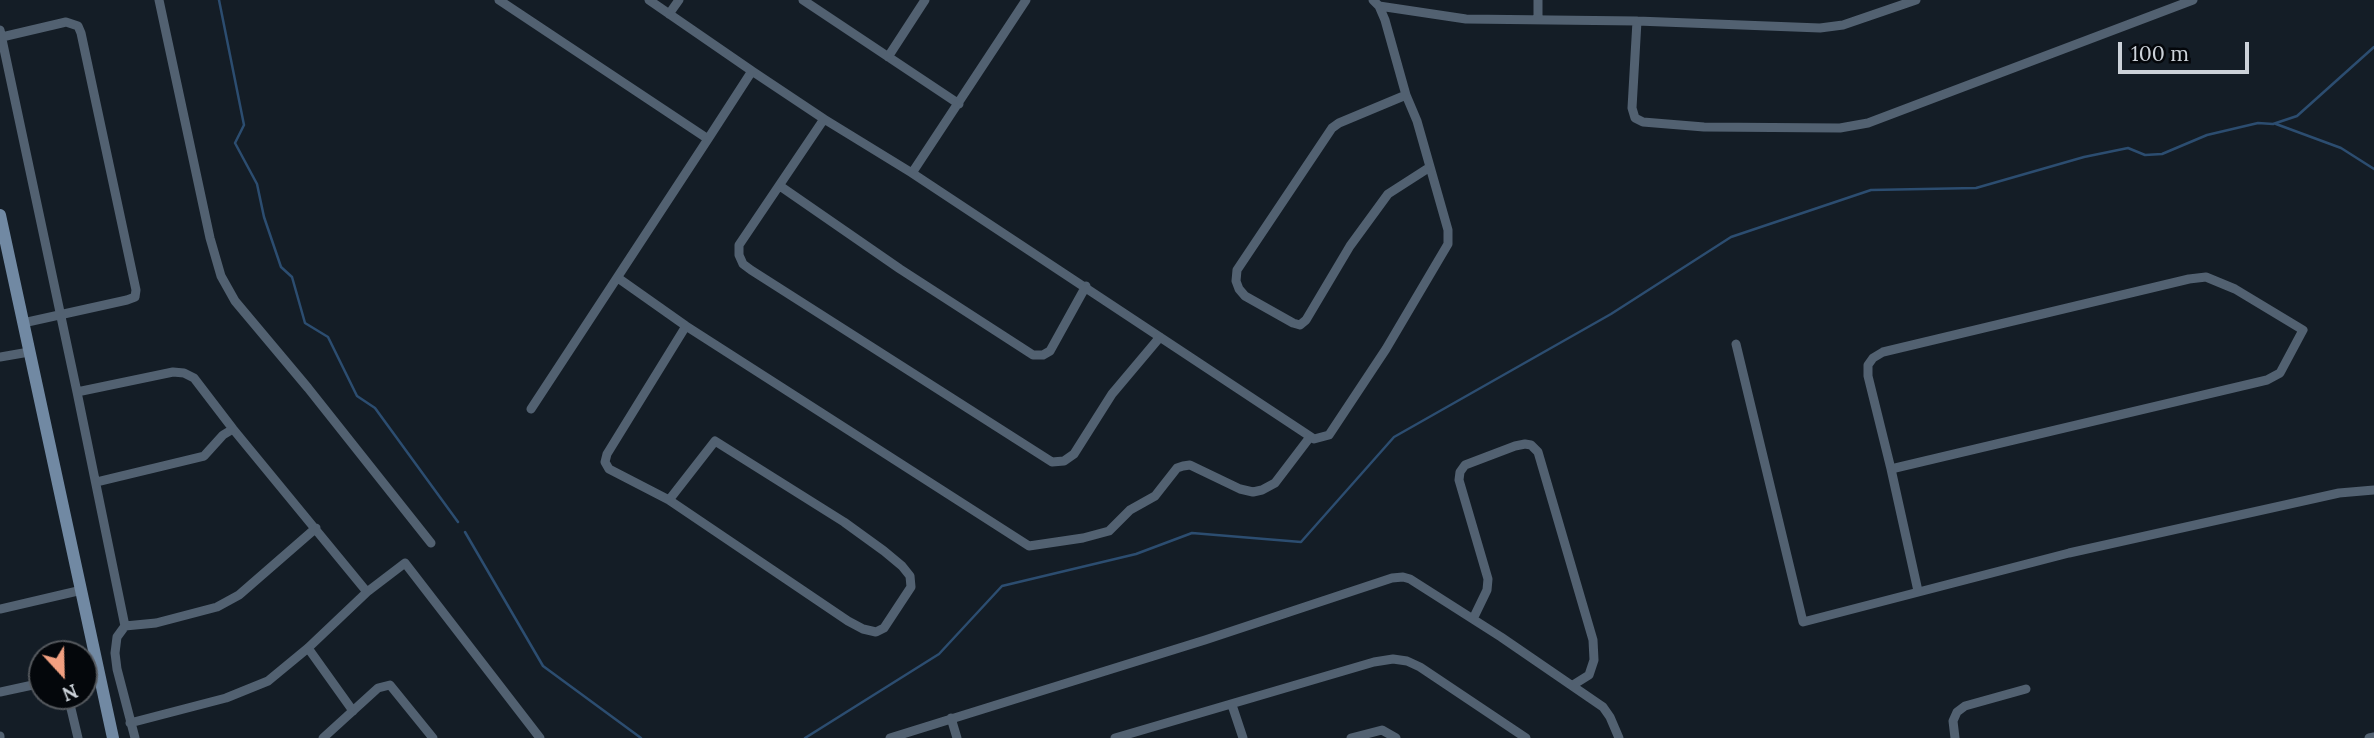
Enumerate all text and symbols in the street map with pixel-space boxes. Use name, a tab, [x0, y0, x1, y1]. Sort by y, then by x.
scale bar	[2122, 28, 2253, 72]
text: 100 m	[2131, 40, 2189, 67]
north arrow	[28, 640, 98, 710]
text: N	[59, 679, 81, 706]

